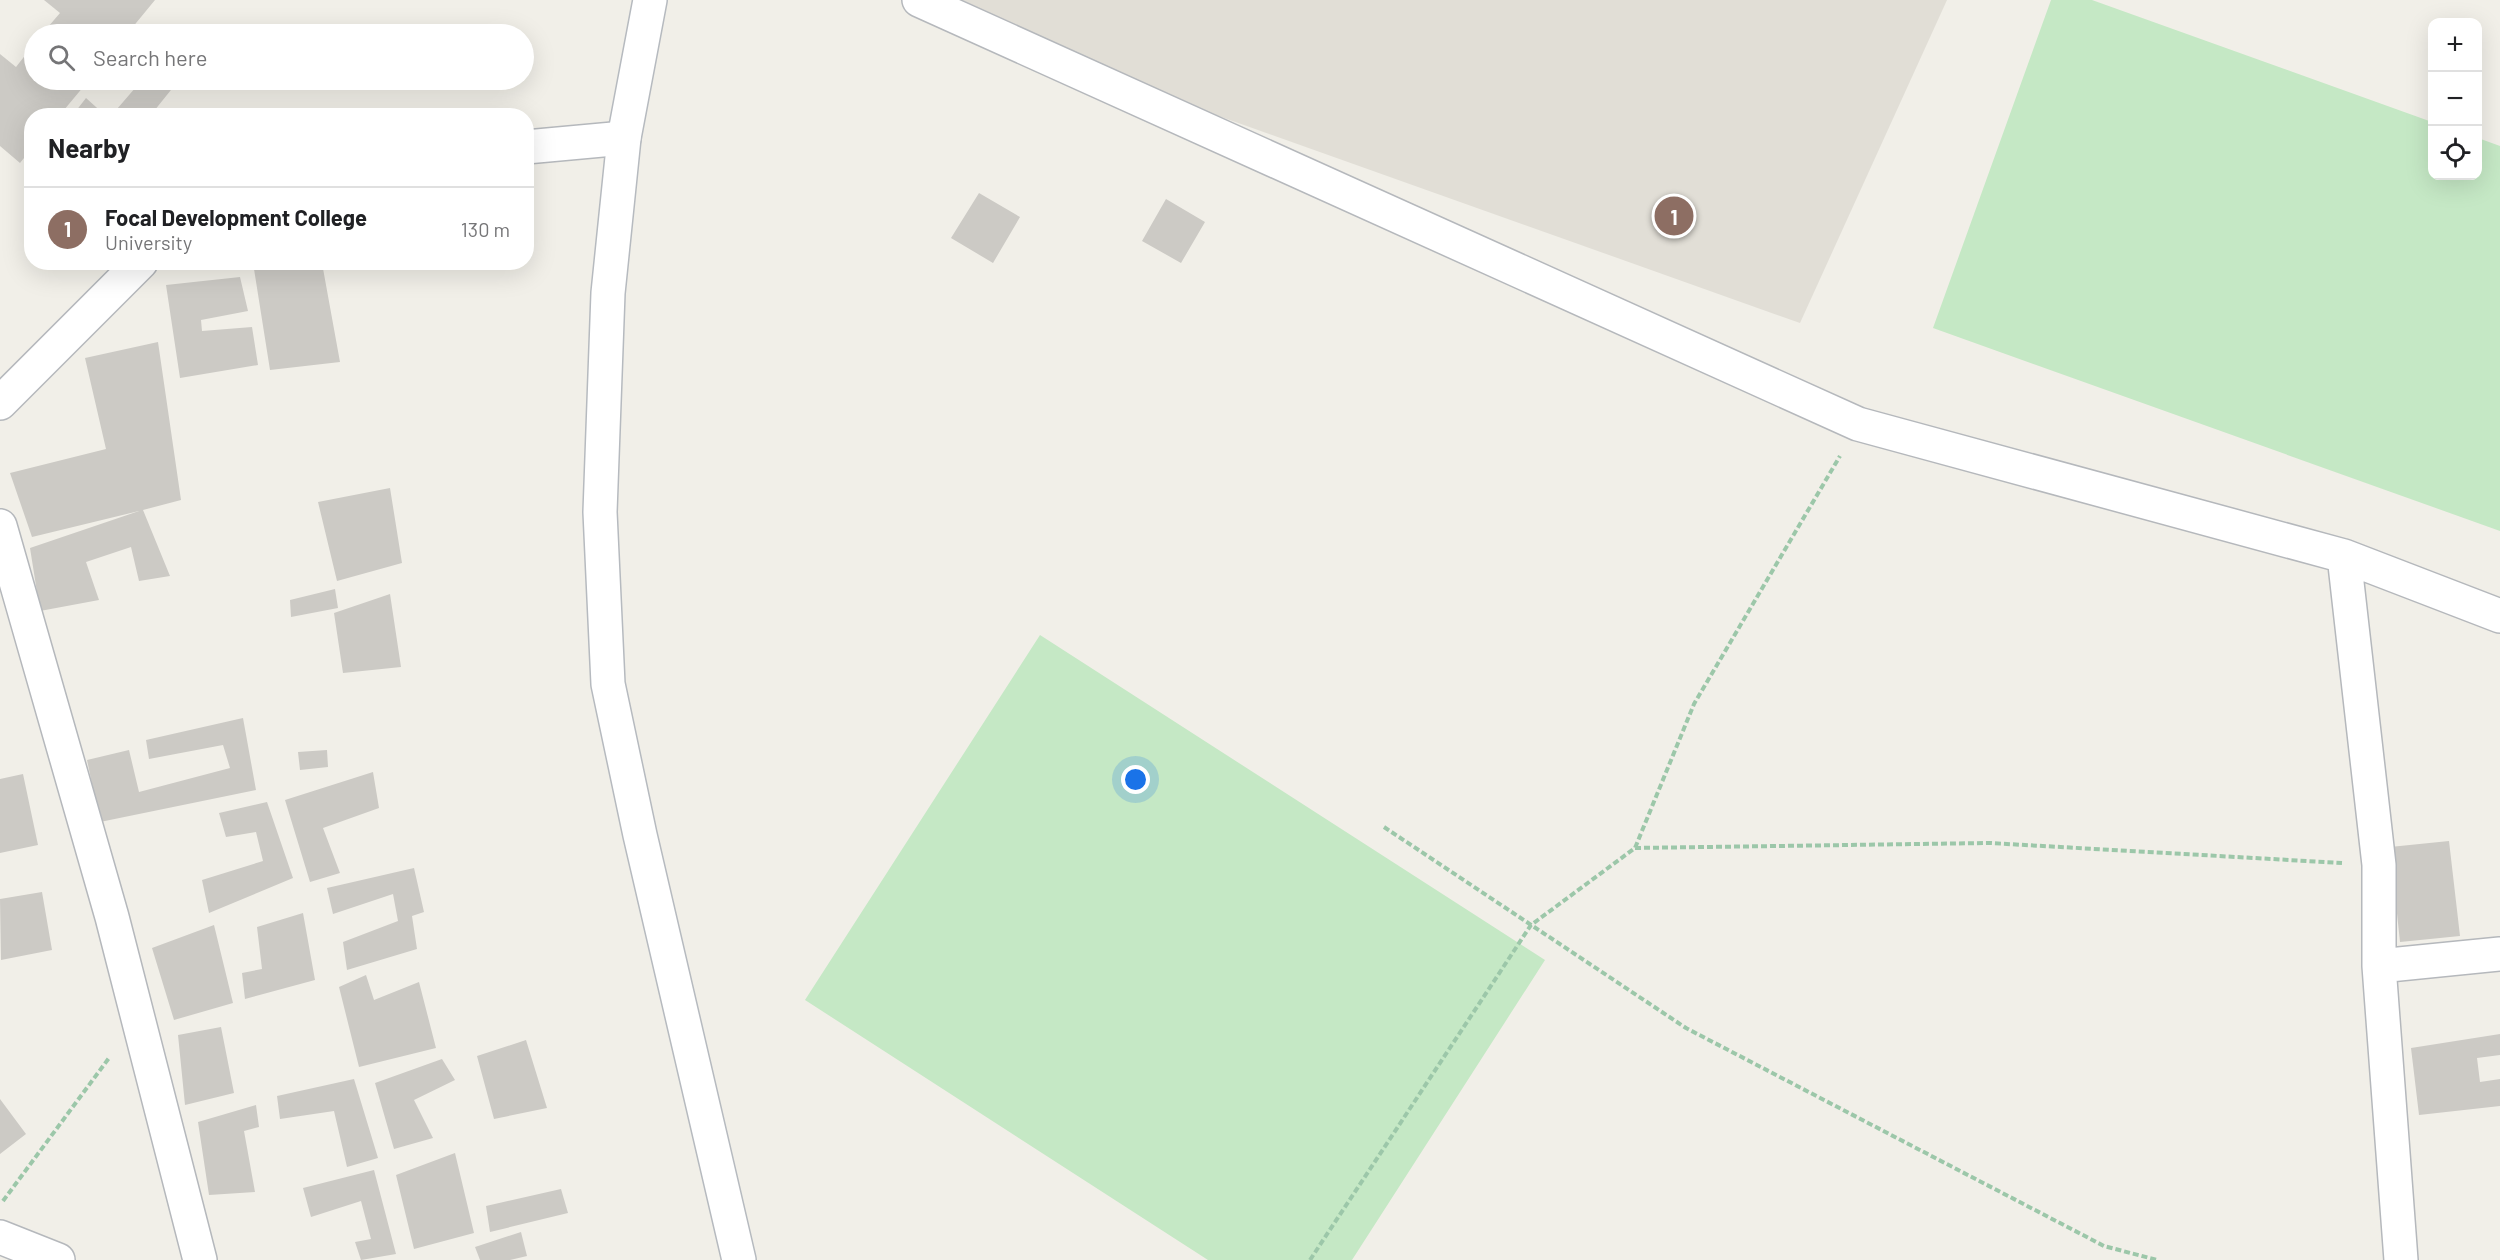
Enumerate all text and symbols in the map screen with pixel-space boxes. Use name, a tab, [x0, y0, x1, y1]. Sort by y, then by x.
map controls	[2428, 18, 2482, 180]
button: +	[2428, 18, 2482, 72]
search box	[24, 24, 534, 90]
icon: search	[45, 41, 78, 74]
text: Search here	[93, 44, 207, 70]
button: −	[2428, 72, 2482, 126]
button: locate	[2428, 126, 2482, 180]
text: Nearby	[48, 132, 130, 163]
pin: 1	[1654, 194, 1694, 238]
text: Focal Development College	[105, 204, 367, 230]
text: 1	[64, 217, 71, 241]
text: 130 m	[461, 217, 510, 241]
text: University	[105, 230, 192, 254]
your location	[1121, 765, 1150, 794]

